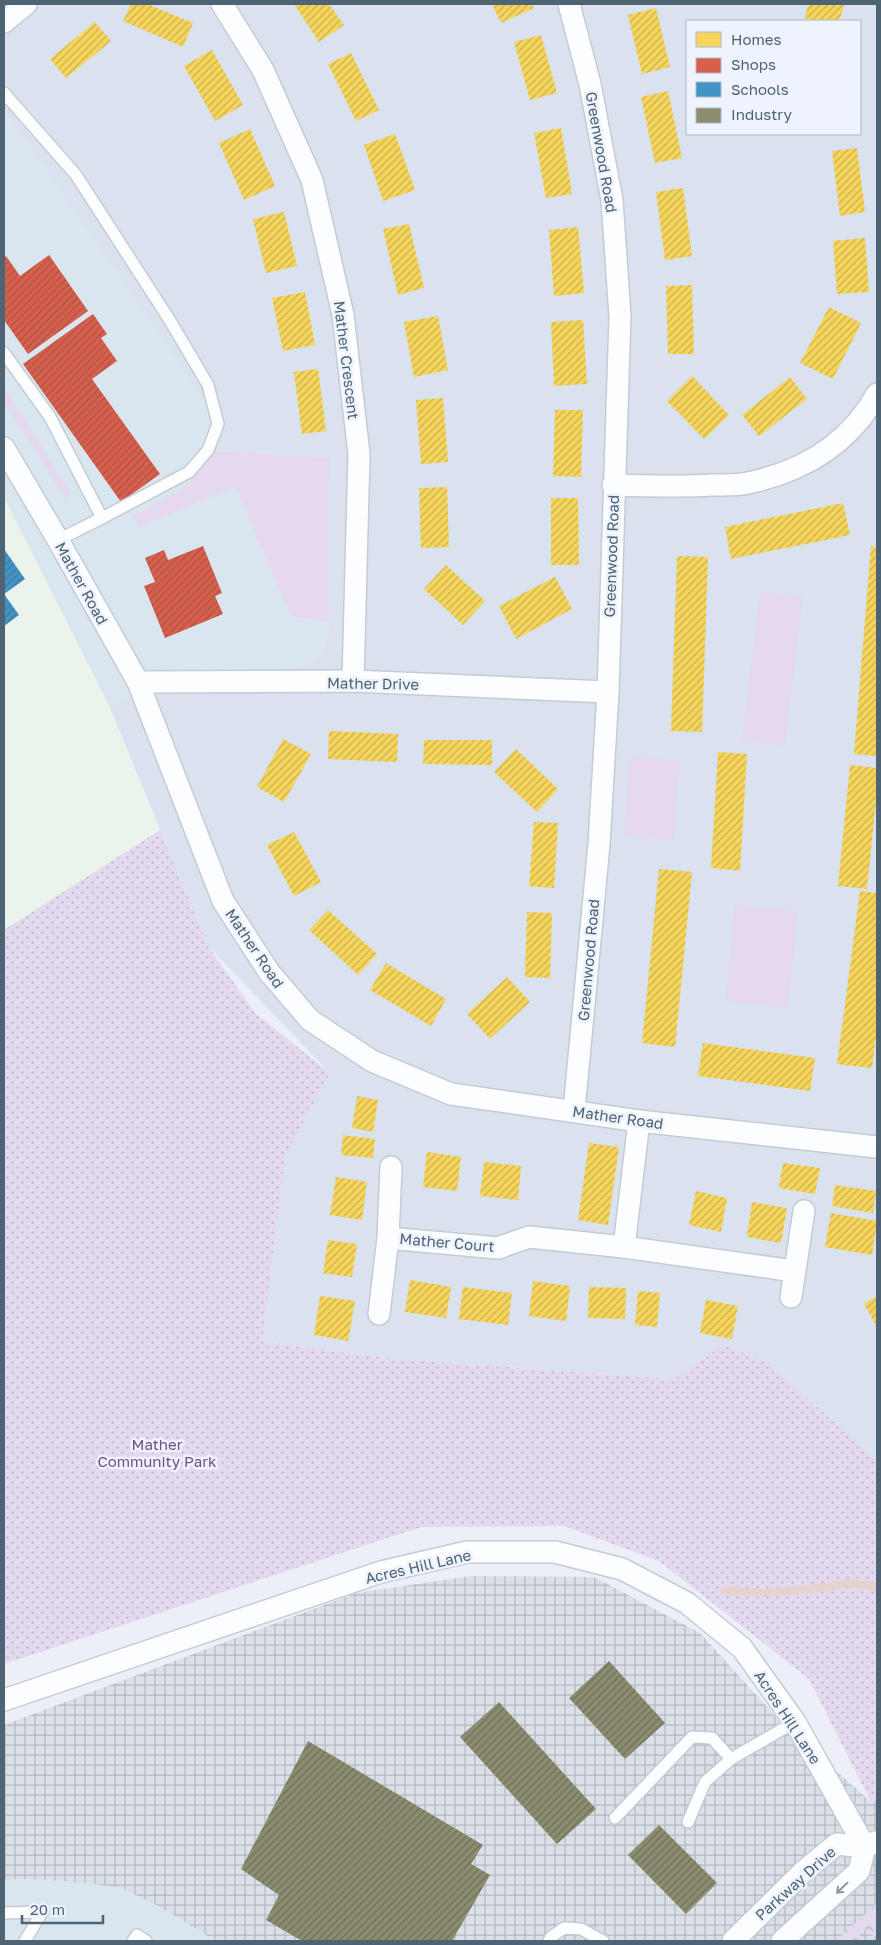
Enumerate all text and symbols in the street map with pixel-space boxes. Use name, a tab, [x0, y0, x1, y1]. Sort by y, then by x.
legend	[686, 20, 861, 135]
text: Homes	[731, 30, 781, 48]
text: Shops	[731, 55, 776, 73]
text: Schools	[731, 80, 789, 98]
street label: Greenwood Road	[583, 90, 621, 214]
text: Industry	[731, 105, 792, 123]
street label: Mather Crescent	[331, 300, 363, 420]
street label: Greenwood Road	[600, 494, 622, 618]
street label: Mather Road	[52, 539, 112, 627]
street label: Mather Drive	[327, 673, 419, 693]
street label: Greenwood Road	[574, 898, 602, 1022]
street label: Mather Road	[222, 905, 288, 991]
street label: Mather Road	[571, 1102, 665, 1132]
street label: Mather Court	[399, 1229, 495, 1255]
park label: Mather Community Park	[98, 1435, 217, 1470]
street label: Acres Hill Lane	[363, 1545, 473, 1587]
street label: Acres Hill Lane	[751, 1667, 825, 1767]
street label: Parkway Drive	[751, 1842, 839, 1924]
one-way arrow	[836, 1881, 848, 1893]
scale bar	[22, 1892, 104, 1924]
text: 20 m	[30, 1900, 65, 1918]

